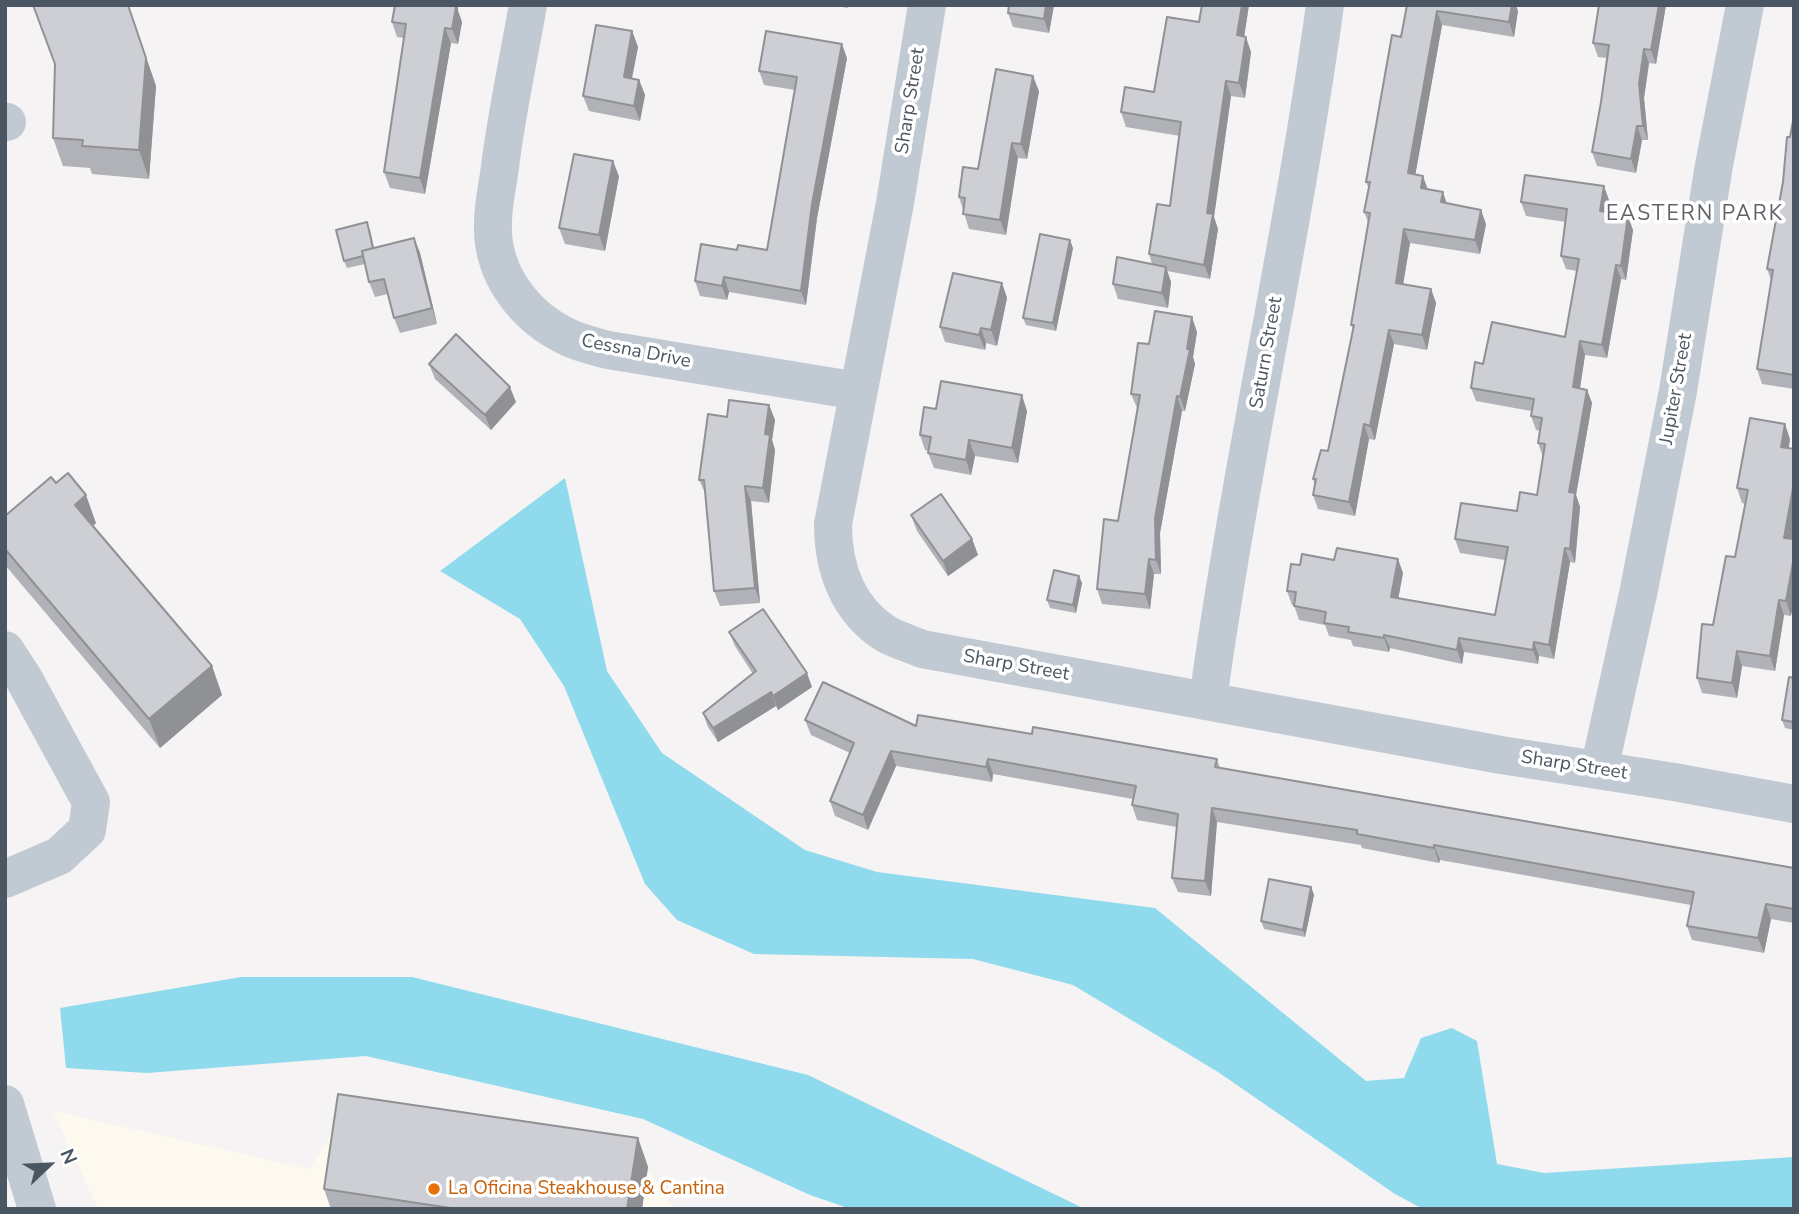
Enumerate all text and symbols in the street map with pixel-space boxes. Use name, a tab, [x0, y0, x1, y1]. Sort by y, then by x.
street label: Sharp Street	[891, 46, 931, 156]
district label: EASTERN PARK	[1608, 202, 1782, 228]
street label: Saturn Street	[1246, 295, 1288, 411]
street label: Cessna Drive	[579, 330, 693, 374]
street label: Jupiter Street	[1656, 332, 1698, 446]
street label: Sharp Street	[961, 645, 1071, 687]
street label: Sharp Street	[1519, 746, 1629, 786]
north arrow	[14, 1130, 84, 1200]
text: N	[54, 1145, 83, 1168]
place label: La Oficina Steakhouse & Cantina	[448, 1178, 725, 1200]
marker: La Oficina Steakhouse & Cantina	[426, 1181, 442, 1197]

